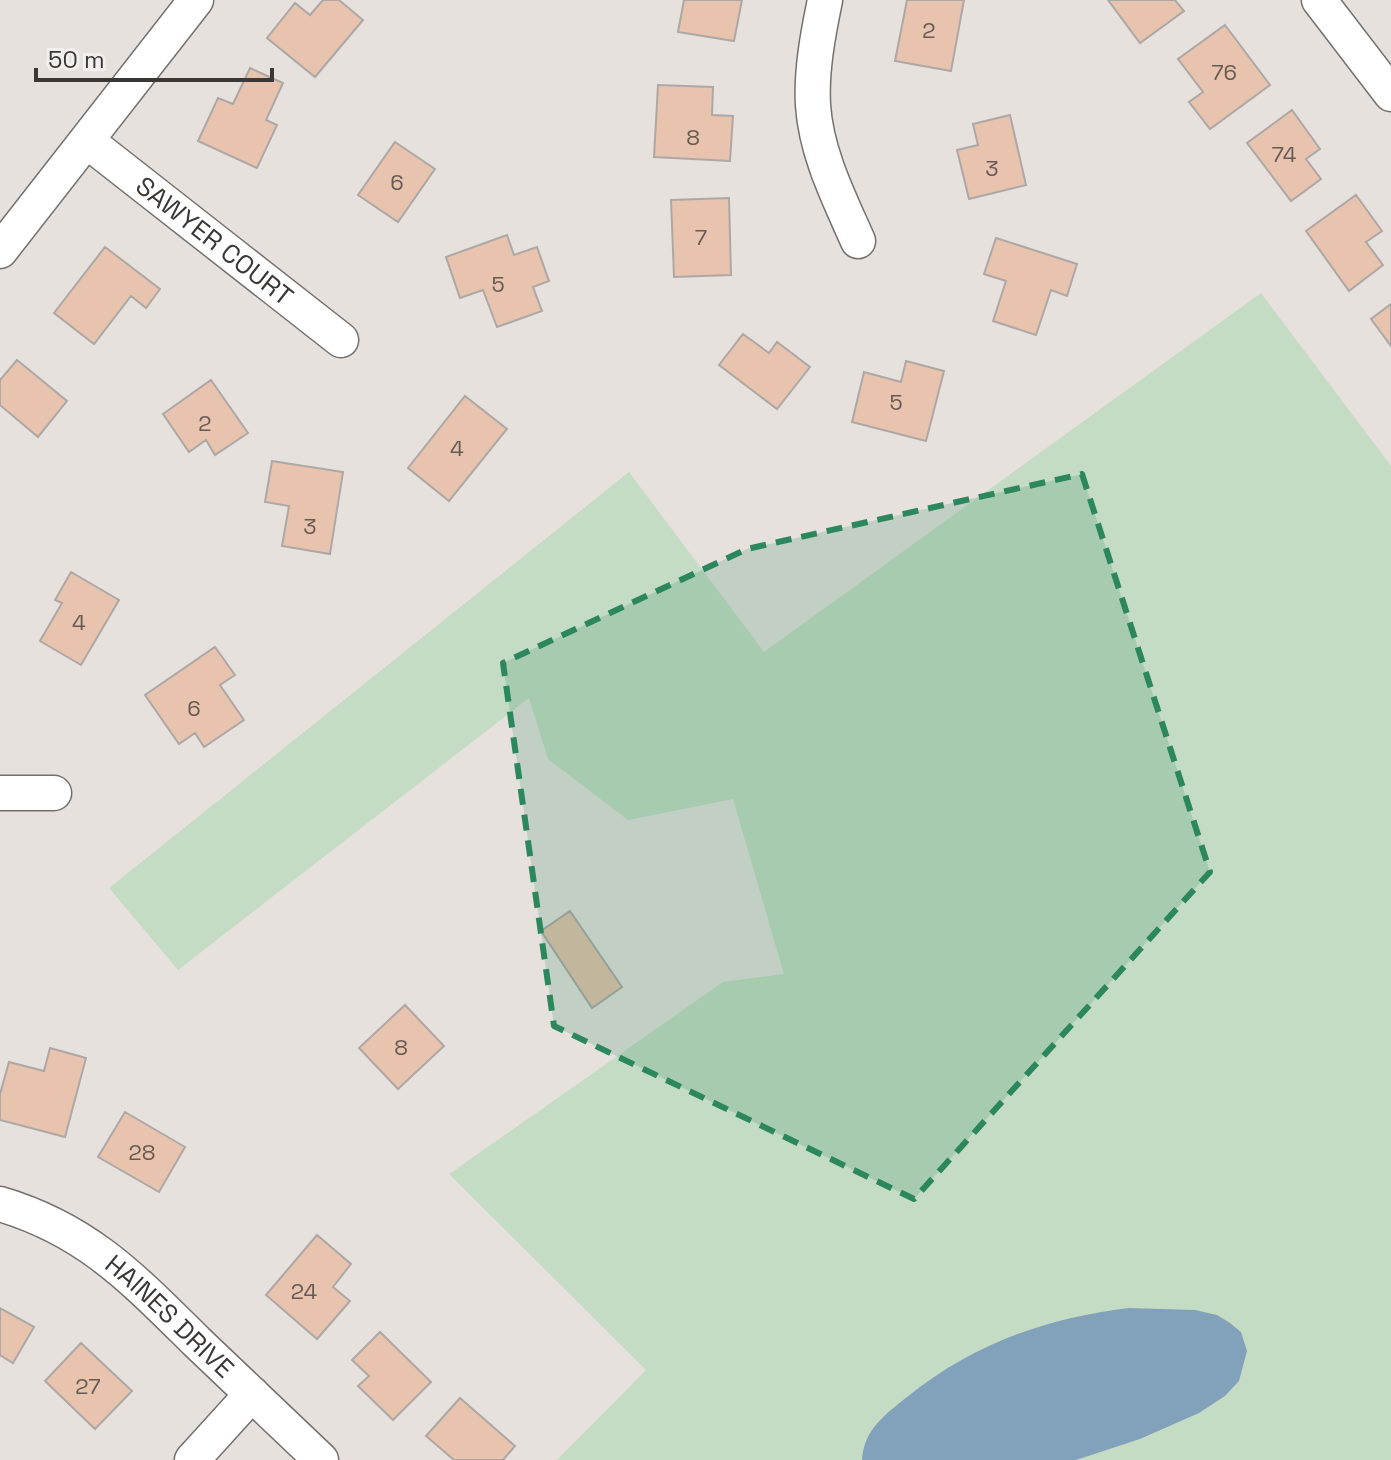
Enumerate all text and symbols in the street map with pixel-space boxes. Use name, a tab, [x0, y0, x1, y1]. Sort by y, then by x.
house number: 2	[922, 16, 936, 44]
scale bar	[36, 32, 272, 82]
text: 50 m	[48, 44, 105, 75]
house number: 76	[1211, 58, 1237, 86]
house number: 8	[686, 123, 700, 151]
house number: 74	[1272, 140, 1297, 168]
house number: 3	[985, 154, 999, 182]
house number: 6	[390, 168, 404, 196]
street label: SAWYER COURT	[129, 169, 300, 313]
house number: 7	[695, 223, 707, 251]
house number: 5	[491, 270, 505, 298]
house number: 5	[889, 388, 903, 416]
house number: 2	[198, 409, 212, 437]
house number: 4	[450, 434, 464, 462]
house number: 3	[303, 512, 317, 540]
house number: 4	[72, 608, 86, 636]
house number: 6	[187, 694, 201, 722]
house number: 8	[394, 1033, 408, 1061]
house number: 28	[129, 1138, 155, 1166]
street label: HAINES DRIVE	[98, 1247, 241, 1385]
house number: 24	[291, 1277, 317, 1305]
house number: 27	[75, 1372, 101, 1400]

